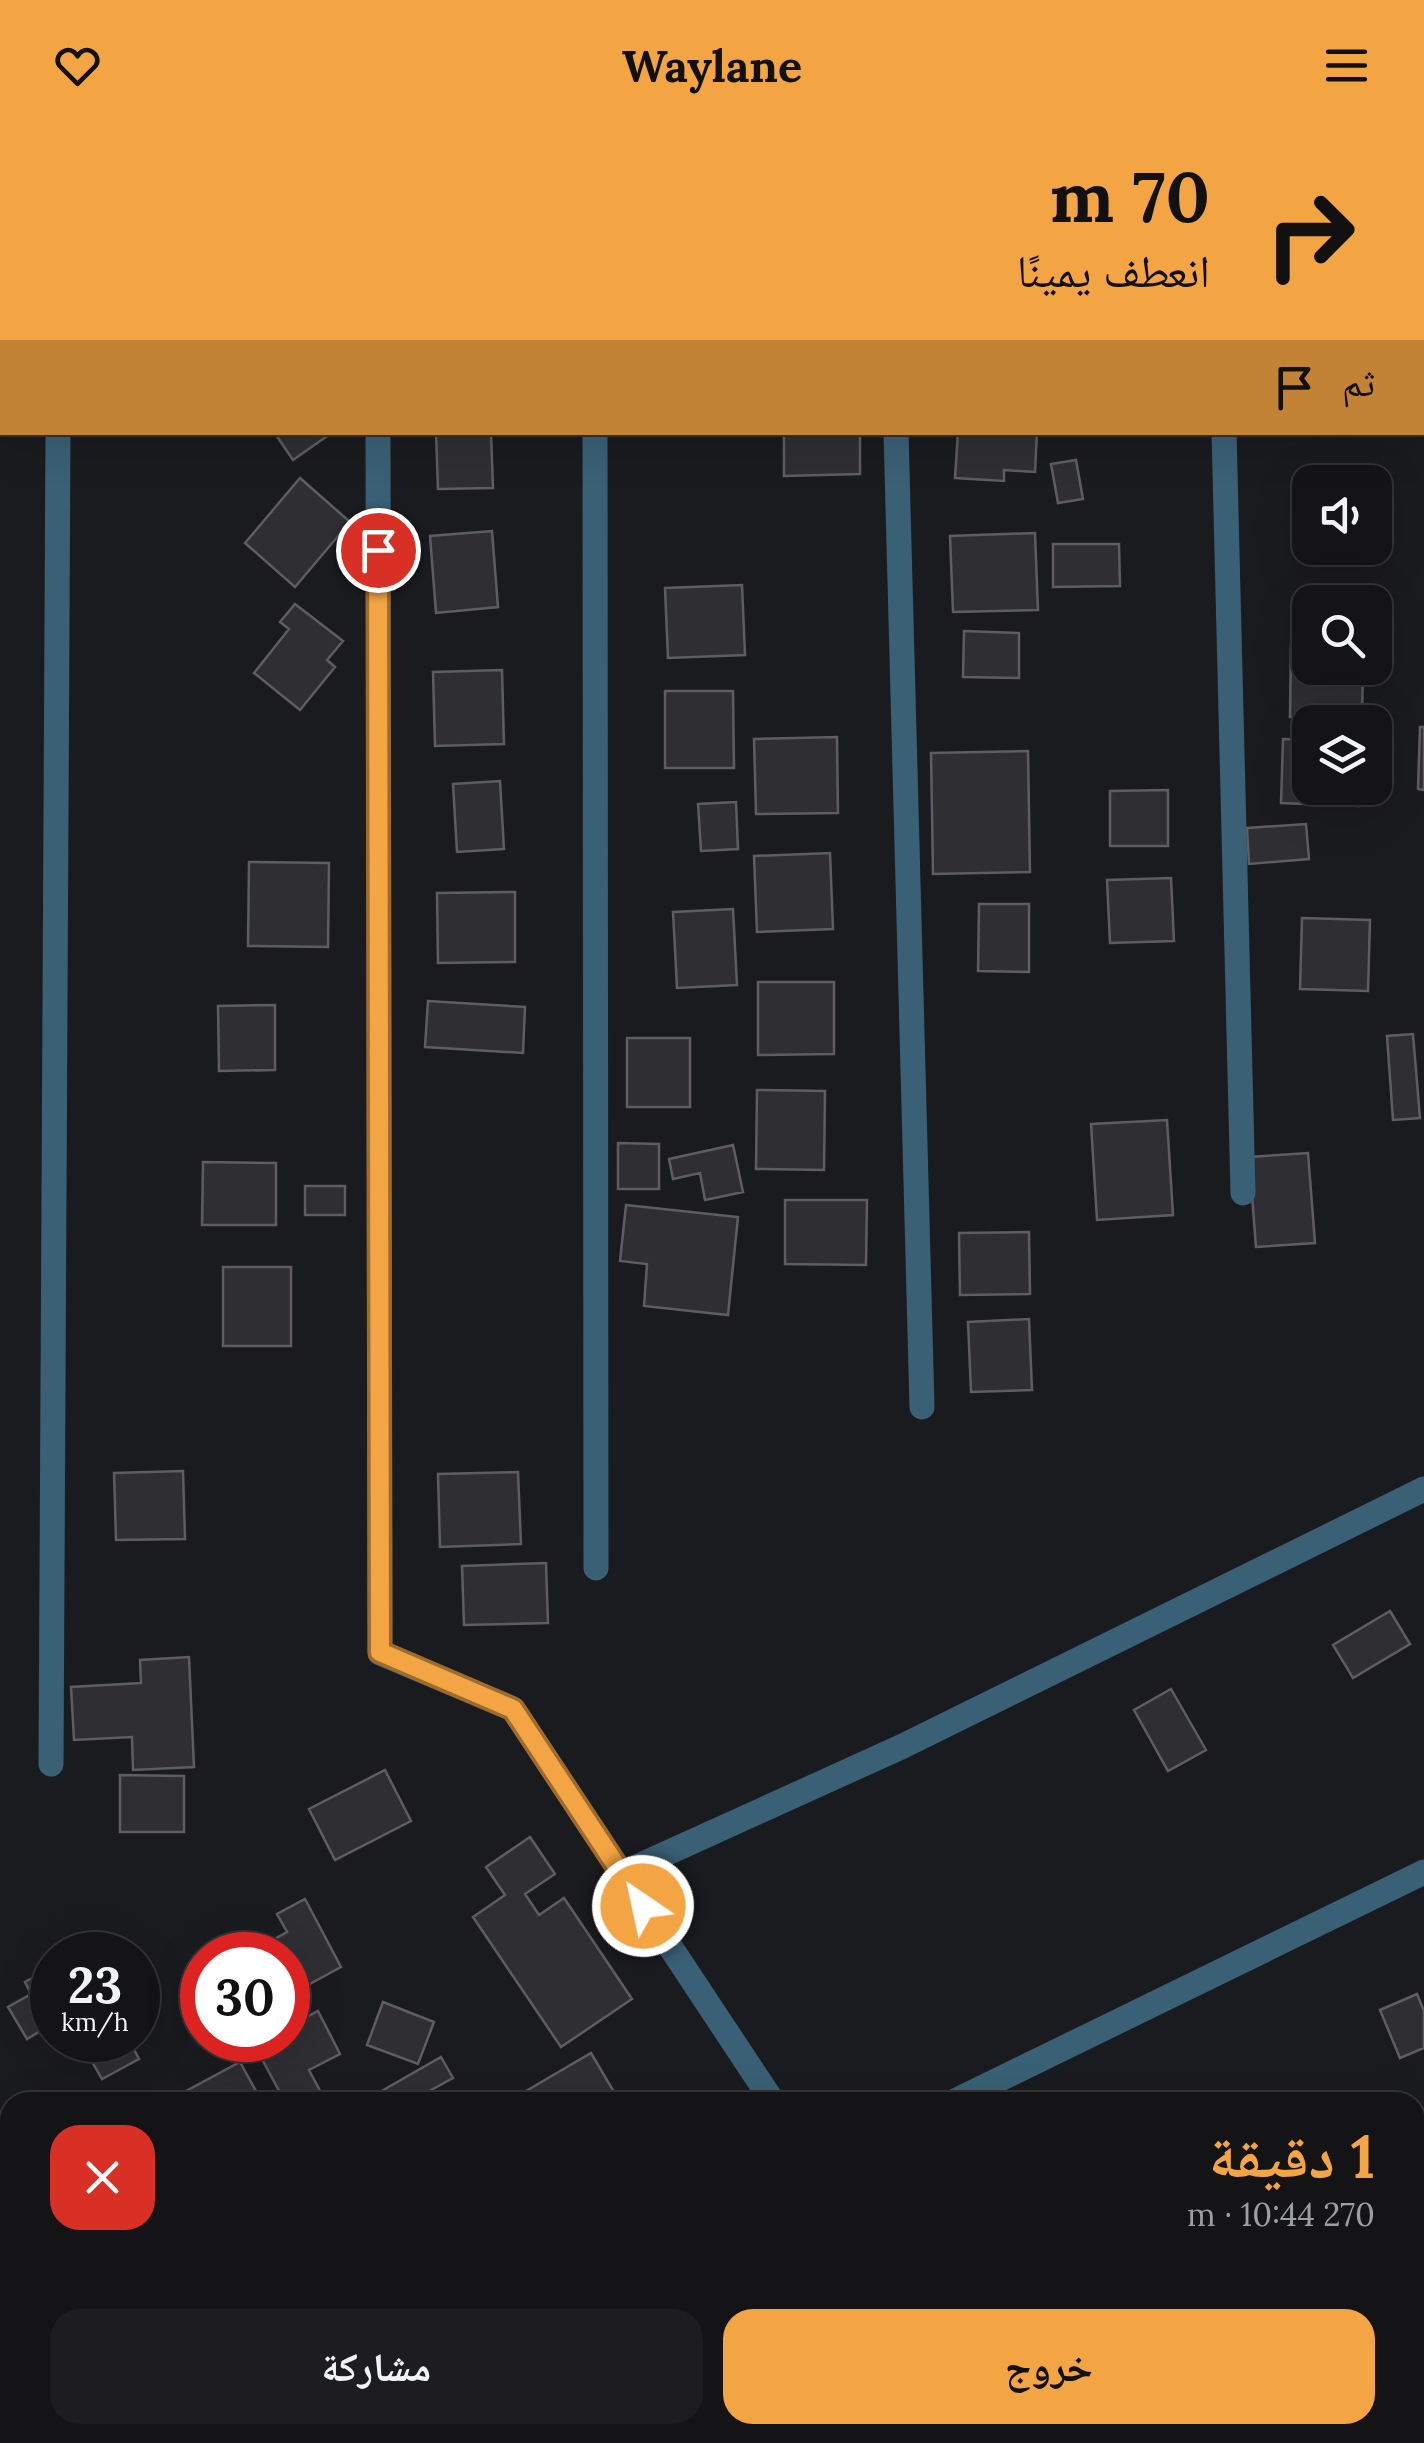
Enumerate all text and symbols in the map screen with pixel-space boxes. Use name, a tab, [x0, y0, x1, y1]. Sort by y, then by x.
text: Waylane	[622, 37, 802, 94]
icon: heart	[50, 38, 105, 93]
icon: menu	[1319, 38, 1374, 93]
text: 70 m	[1050, 152, 1210, 241]
icon: right	[1245, 170, 1375, 300]
text: انعطف يمينًا	[1017, 242, 1210, 299]
text: ثم	[1342, 358, 1375, 406]
icon: arrive	[1267, 360, 1322, 415]
map controls	[1292, 465, 1392, 805]
button: sound	[1292, 465, 1392, 565]
pin	[336, 508, 421, 593]
icon: arrive	[351, 523, 406, 578]
button: search	[1292, 585, 1392, 685]
button: layers	[1292, 705, 1392, 805]
position arrow	[591, 1854, 695, 1958]
speed limit sign: 30	[180, 1932, 310, 2062]
text: 23	[68, 1953, 122, 2017]
text: km/h	[61, 2006, 129, 2038]
text: 1 دقيقة	[1209, 2118, 1375, 2194]
button: close	[50, 2125, 155, 2230]
text: 270 m · 10:44	[1187, 2194, 1375, 2235]
button: مشاركة	[50, 2309, 703, 2424]
button: خروج	[723, 2309, 1375, 2424]

